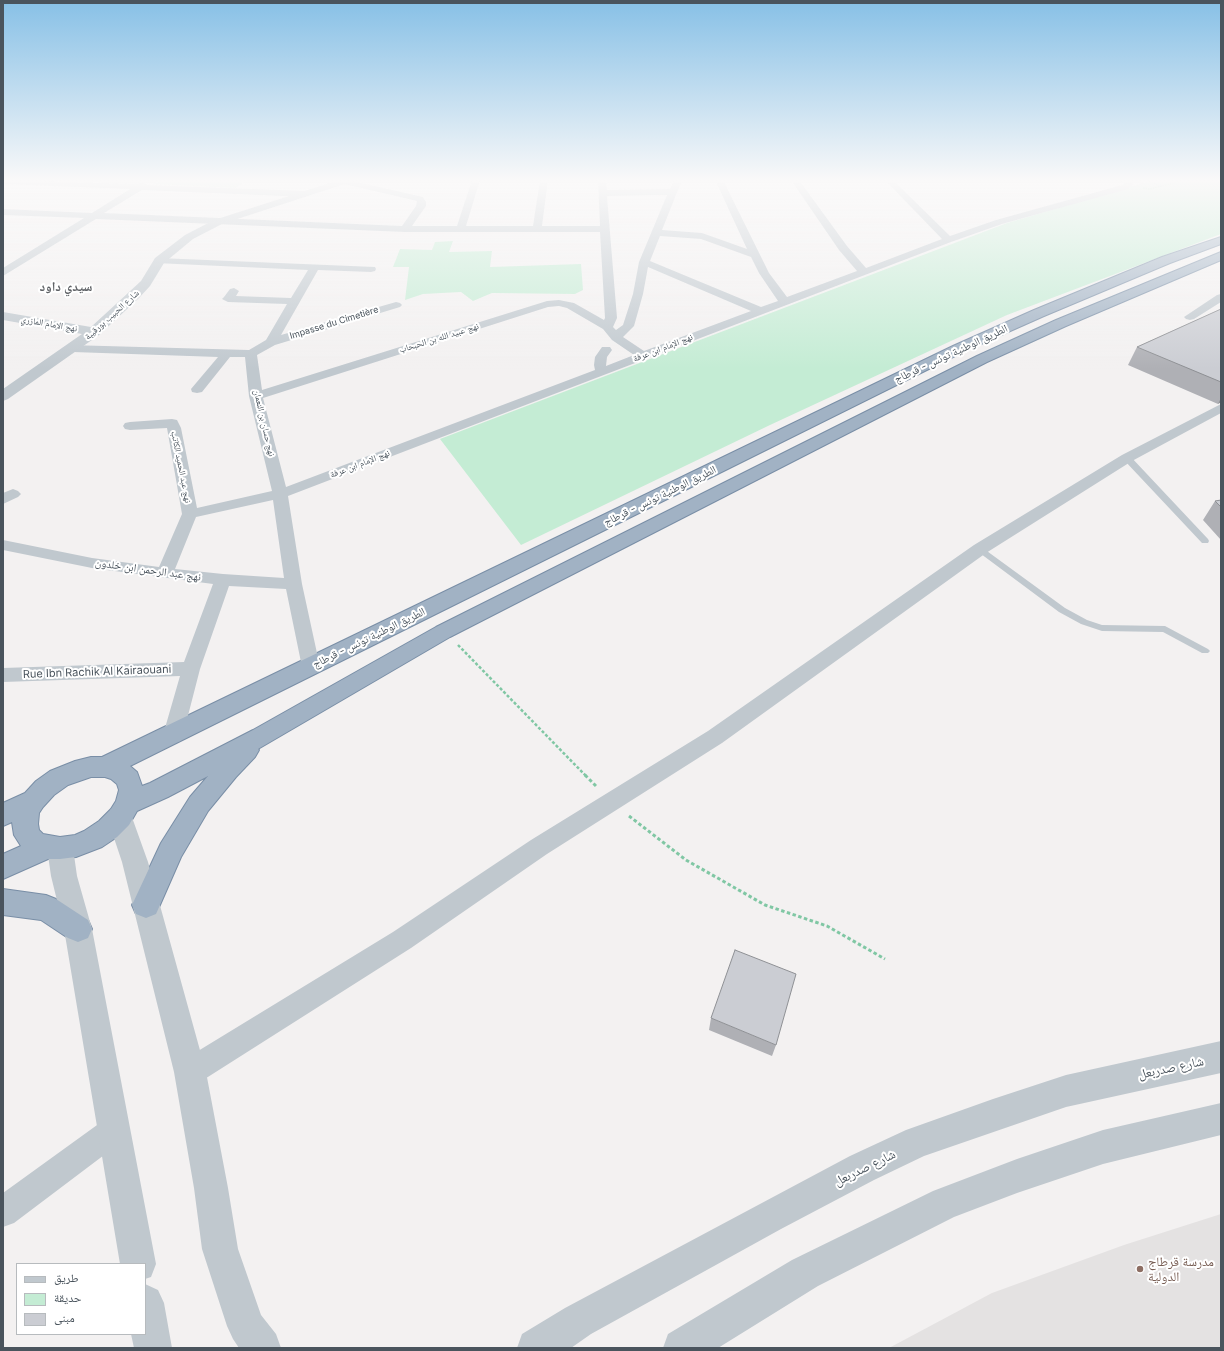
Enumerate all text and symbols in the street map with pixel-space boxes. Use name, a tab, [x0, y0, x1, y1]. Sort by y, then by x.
district label: سيدي داود	[40, 279, 92, 295]
street label: شارع الحبيب بورقيبة	[83, 288, 141, 342]
street label: Impasse du Cimetière	[288, 304, 380, 342]
street label: نهج الإمام المازري	[20, 314, 78, 334]
street label: نهج عبيد الله بن الحبحاب	[398, 321, 480, 355]
street label: الطريق الوطنية تونس - قرطاج	[892, 322, 1010, 386]
street label: نهج الإمام ابن عرفة	[632, 332, 694, 364]
street label: نهج حسان بن النعمان	[251, 389, 277, 457]
street label: نهج عبد الحميد الكاتب	[169, 430, 193, 504]
street label: نهج الإمام ابن عرفة	[329, 448, 391, 480]
street label: الطريق الوطنية تونس - قرطاج	[602, 463, 718, 529]
street label: نهج عبد الرحمن ابن خلدون	[94, 556, 202, 584]
street label: الطريق الوطنية تونس - قرطاج	[311, 605, 427, 671]
street label: Rue Ibn Rachik Al Kairaouani	[23, 663, 171, 681]
street label: شارع صدربعل	[1137, 1053, 1205, 1083]
street label: شارع صدربعل	[832, 1146, 898, 1190]
place label: مدرسة قرطاج الدولية	[1148, 1254, 1214, 1285]
legend	[16, 1263, 146, 1335]
marker: مدرسة قرطاج الدولية	[1135, 1264, 1145, 1274]
text: طريق	[54, 1270, 79, 1285]
text: حديقة	[54, 1290, 82, 1305]
text: مبنى	[54, 1310, 75, 1325]

